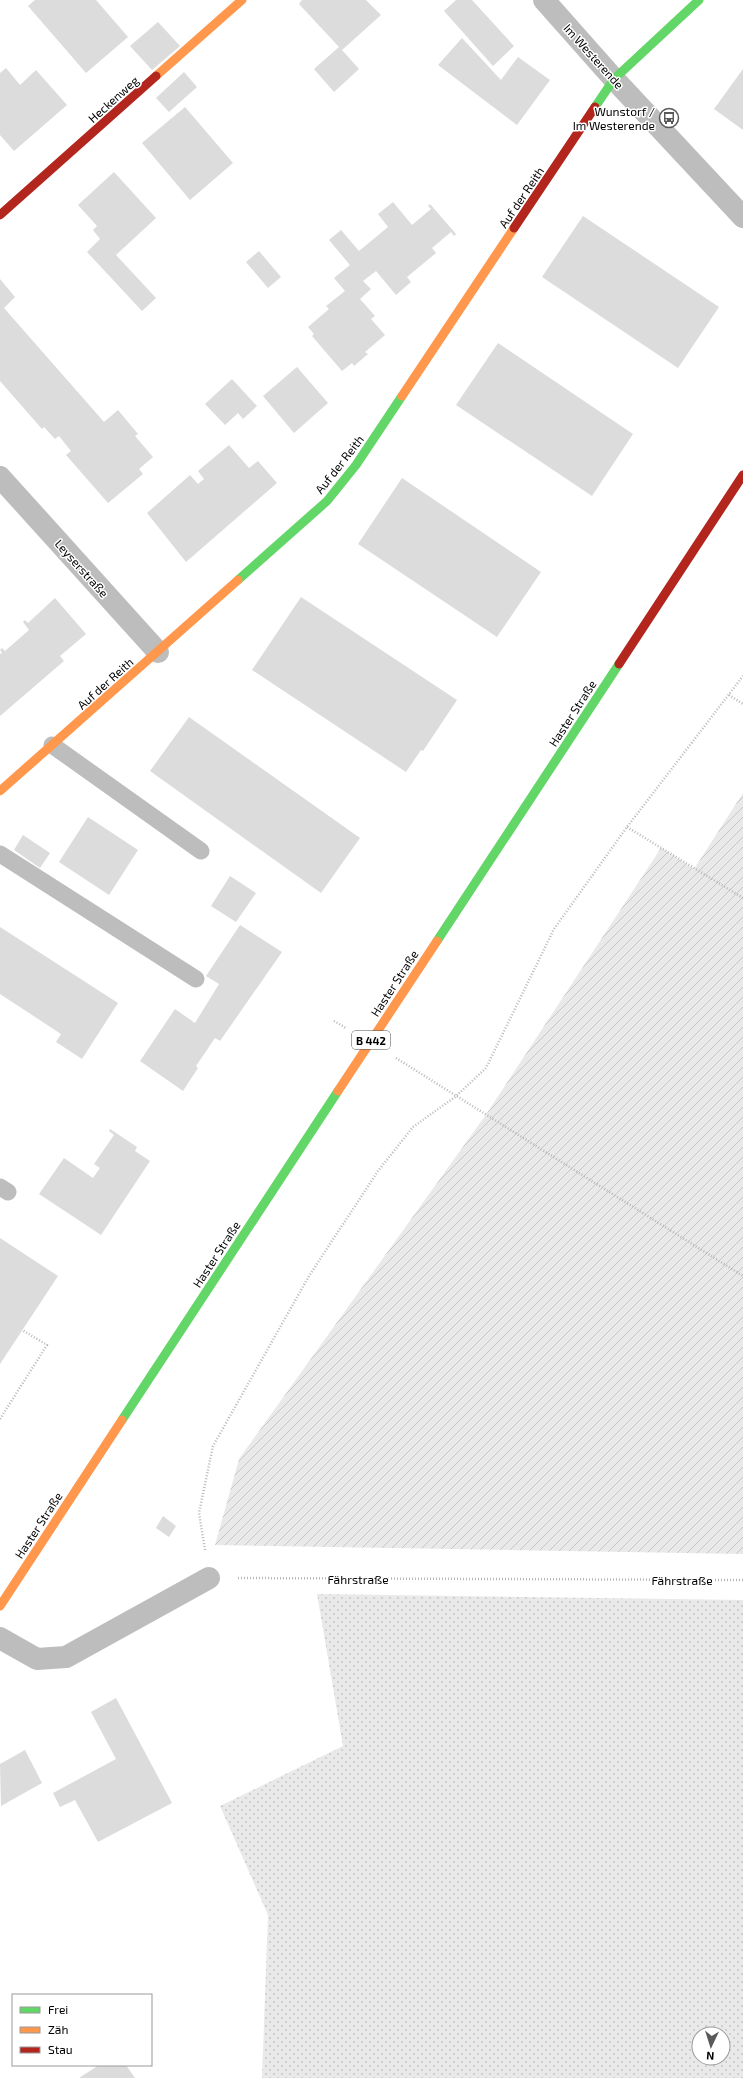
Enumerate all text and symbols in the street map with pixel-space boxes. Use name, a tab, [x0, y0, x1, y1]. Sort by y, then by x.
street label: Im Westerende	[561, 21, 627, 91]
street label: Heckenweg	[85, 73, 141, 125]
place label: Wunstorf / Im Westerende	[573, 104, 655, 132]
bus stop icon: Wunstorf / Im Westerende	[658, 107, 680, 129]
street label: Auf der Reith	[496, 164, 546, 230]
street label: Auf der Reith	[312, 432, 366, 496]
street label: Leyserstraße	[52, 536, 112, 600]
street label: Auf der Reith	[74, 654, 136, 712]
street label: Haster Straße	[545, 677, 599, 749]
street label: Haster Straße	[367, 947, 421, 1019]
road number: B 442	[352, 1031, 390, 1049]
street label: Haster Straße	[189, 1218, 243, 1290]
street label: Haster Straße	[11, 1489, 65, 1561]
street label: Fährstraße	[327, 1572, 389, 1586]
street label: Fährstraße	[651, 1573, 713, 1587]
legend	[12, 1994, 152, 2066]
text: Frei	[48, 2002, 68, 2016]
text: Zäh	[48, 2022, 68, 2036]
north arrow	[691, 2026, 731, 2066]
text: Stau	[48, 2042, 73, 2056]
text: N	[706, 2050, 715, 2063]

